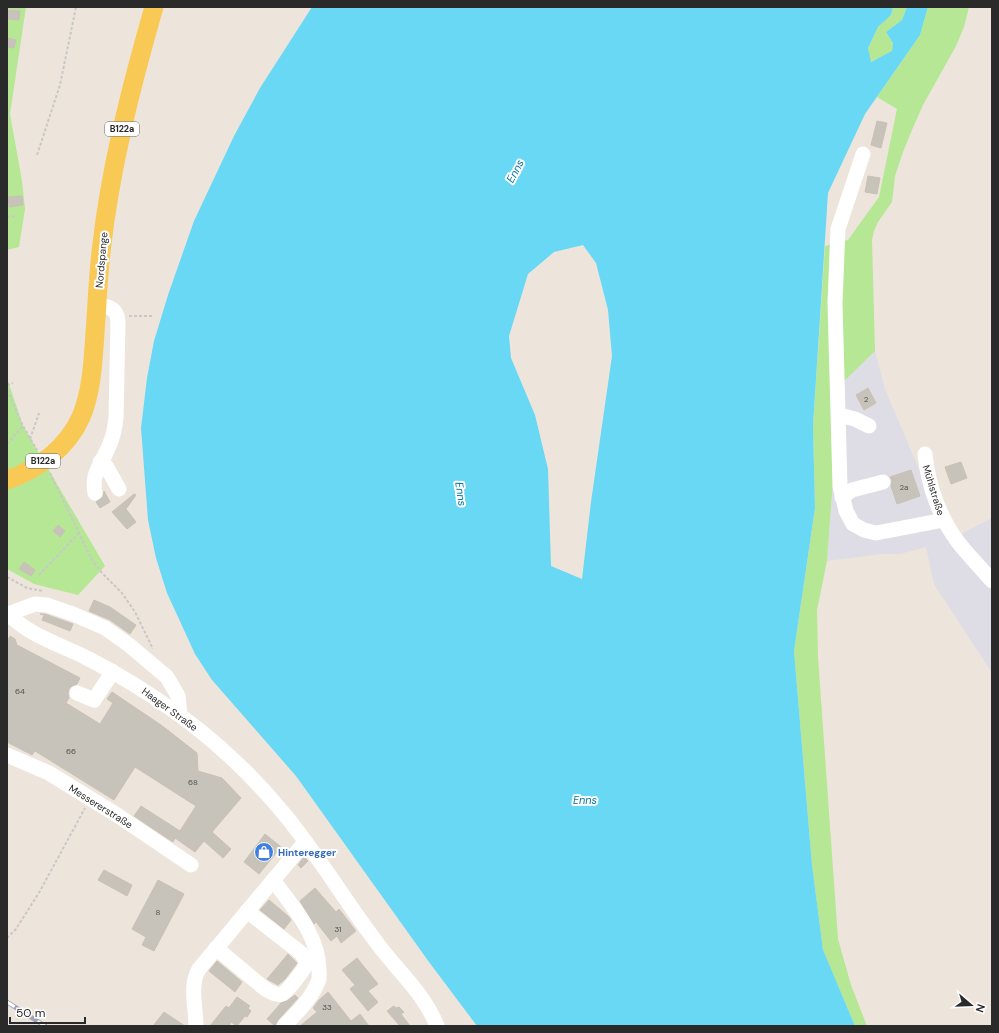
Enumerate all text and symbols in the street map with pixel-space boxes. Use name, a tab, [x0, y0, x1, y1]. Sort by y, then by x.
road number: B122a	[105, 122, 139, 136]
water label: Enns	[503, 157, 527, 185]
street label: Nordspange	[93, 231, 110, 289]
house number: 2	[864, 394, 869, 404]
road number: B122a	[26, 454, 60, 468]
street label: Mühlstraße	[920, 463, 947, 517]
water label: Enns	[452, 481, 470, 507]
house number: 2a	[900, 482, 908, 492]
street label: Haager Straße	[139, 685, 201, 734]
house number: 64	[15, 686, 25, 696]
house number: 66	[66, 746, 76, 756]
house number: 68	[188, 777, 198, 787]
street label: Messererstraße	[66, 782, 135, 831]
water label: Enns	[573, 793, 598, 807]
shop icon: Hinteregger	[253, 841, 275, 863]
place label: Hinteregger	[278, 846, 336, 859]
house number: 8	[156, 907, 161, 917]
house number: 31	[334, 924, 342, 934]
north arrow	[951, 985, 991, 1025]
scale bar	[10, 999, 85, 1025]
house number: 33	[322, 1002, 332, 1012]
text: N	[973, 1002, 988, 1014]
text: 50 m	[16, 1005, 45, 1021]

